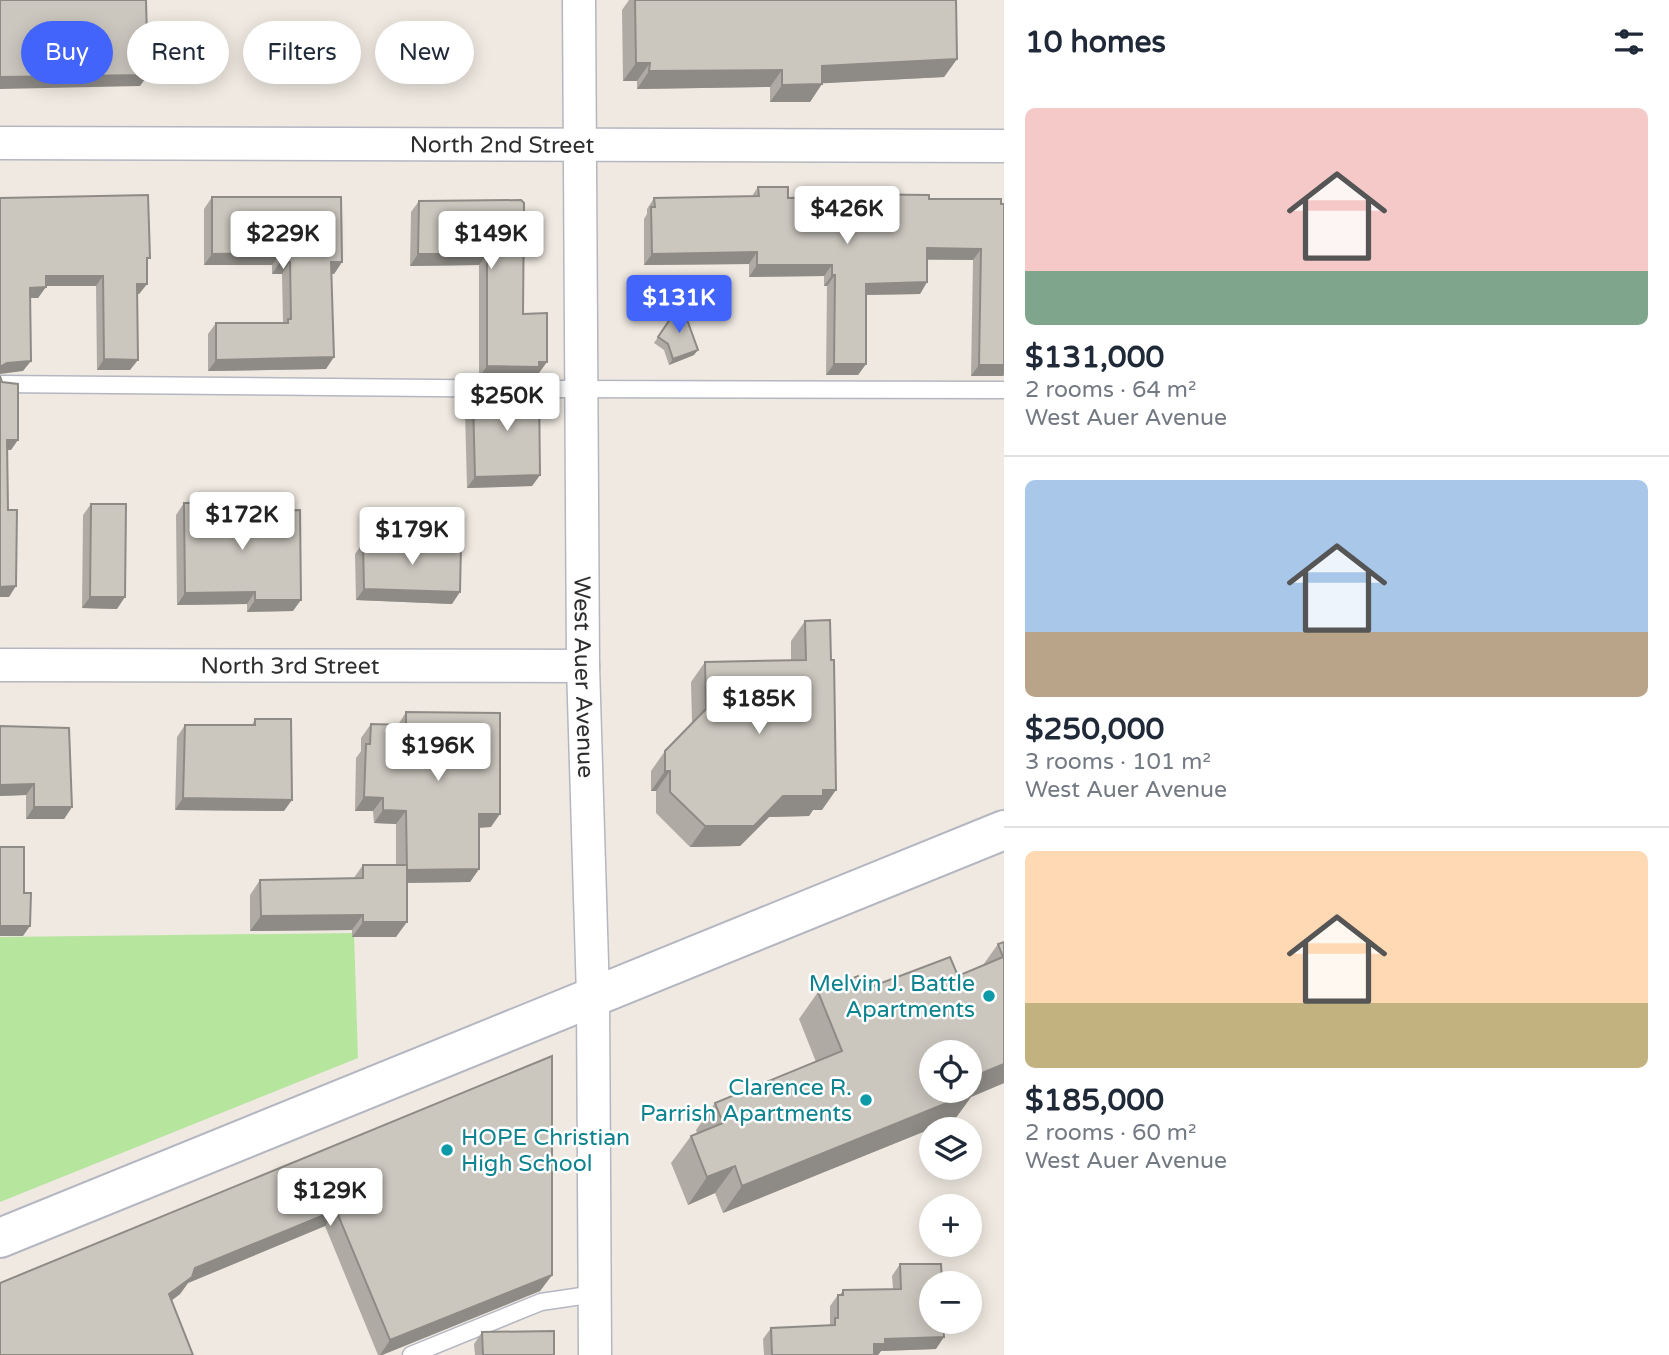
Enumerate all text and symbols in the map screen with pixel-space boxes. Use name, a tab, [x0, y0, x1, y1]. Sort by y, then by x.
chip: Buy	[21, 21, 113, 84]
chip: Rent	[127, 21, 229, 84]
chip: Filters	[243, 21, 361, 84]
chip: New	[375, 21, 474, 84]
icon: filters	[1610, 23, 1648, 61]
text: 10 homes	[1025, 24, 1166, 61]
street label: North 2nd Street	[410, 131, 594, 160]
icon: home	[1274, 153, 1400, 279]
pin: $426K	[798, 187, 896, 246]
text: $426K	[811, 195, 883, 223]
pin: $229K	[234, 212, 332, 271]
pin: $149K	[442, 212, 540, 271]
text: $229K	[247, 220, 319, 248]
text: $149K	[455, 220, 527, 248]
pin: $131K	[630, 276, 728, 335]
text: $131K	[643, 284, 715, 312]
text: $131,000	[1025, 339, 1164, 376]
pin: $250K	[458, 374, 556, 433]
text: 2 rooms · 64 m²	[1025, 376, 1196, 404]
text: $250K	[471, 382, 543, 410]
text: West Auer Avenue	[1025, 404, 1227, 432]
pin: $172K	[193, 492, 291, 552]
text: $172K	[206, 501, 278, 529]
pin: $179K	[363, 508, 461, 567]
text: $179K	[376, 516, 448, 544]
icon: home	[1274, 525, 1400, 651]
street label: West Auer Avenue	[567, 576, 599, 778]
street label: North 3rd Street	[200, 652, 380, 681]
pin: $185K	[710, 676, 808, 736]
text: $185K	[723, 685, 795, 713]
text: $250,000	[1025, 711, 1164, 748]
pin: $196K	[389, 724, 487, 783]
text: $196K	[402, 732, 474, 760]
text: 3 rooms · 101 m²	[1025, 748, 1211, 776]
text: West Auer Avenue	[1025, 776, 1227, 804]
icon: home	[1274, 896, 1400, 1022]
place label: Melvin J. Battle Apartments	[809, 970, 975, 1024]
marker: Melvin J. Battle Apartments	[981, 988, 997, 1004]
map controls	[919, 1040, 982, 1334]
button: locate	[919, 1040, 982, 1103]
place label: Clarence R. Parrish Apartments	[640, 1074, 852, 1128]
text: $185,000	[1025, 1082, 1164, 1119]
marker: Clarence R. Parrish Apartments	[858, 1092, 874, 1108]
button: layers	[919, 1117, 982, 1180]
text: 2 rooms · 60 m²	[1025, 1119, 1196, 1147]
place label: HOPE Christian High School	[461, 1124, 630, 1178]
marker: HOPE Christian High School	[439, 1142, 455, 1158]
text: West Auer Avenue	[1025, 1147, 1227, 1175]
pin: $129K	[281, 1168, 379, 1228]
text: $129K	[294, 1177, 366, 1205]
button: +	[919, 1194, 982, 1257]
button: −	[919, 1271, 982, 1334]

